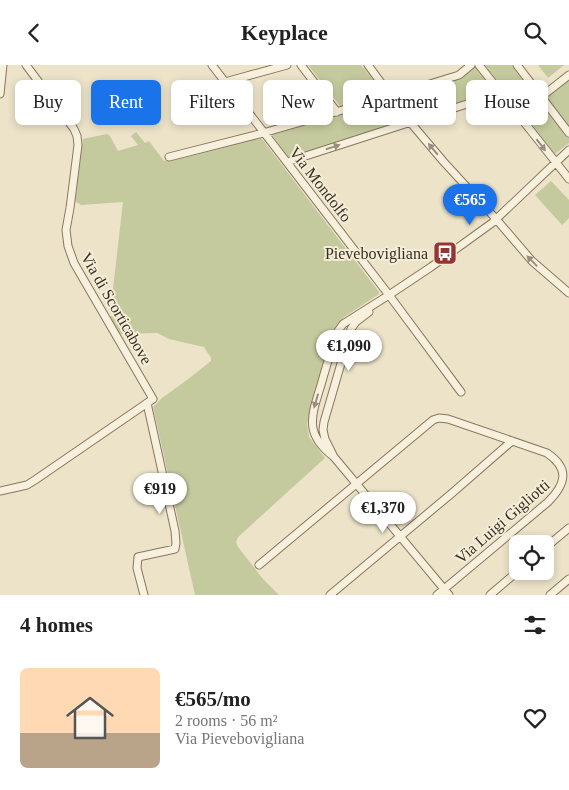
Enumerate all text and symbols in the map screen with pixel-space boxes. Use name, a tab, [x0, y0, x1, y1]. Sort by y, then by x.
icon: back	[20, 19, 48, 47]
icon: search	[521, 19, 549, 47]
text: Keyplace	[241, 20, 328, 45]
chip: Buy	[15, 80, 81, 125]
chip: Rent	[91, 80, 161, 125]
chip: Filters	[171, 80, 253, 125]
chip: New	[263, 80, 333, 125]
chip: Apartment	[343, 80, 456, 125]
chip: House	[466, 80, 548, 125]
one-way arrow	[536, 138, 547, 151]
one-way arrow	[326, 143, 341, 151]
one-way arrow	[428, 143, 439, 156]
street label: Via Mondolfo	[286, 144, 355, 225]
pin: €565	[440, 184, 500, 226]
text: €565	[454, 191, 486, 208]
bus stop icon: Pievebovigliana	[432, 240, 458, 266]
place label: Pievebovigliana	[325, 245, 428, 263]
street label: Via di Scorticabove	[78, 249, 155, 367]
one-way arrow	[527, 255, 539, 267]
pin: €1,090	[308, 329, 390, 372]
text: €1,090	[327, 337, 371, 354]
one-way arrow	[312, 393, 320, 408]
pin: €919	[130, 473, 190, 515]
street label: Via Luigi Gigliotti	[452, 476, 554, 568]
text: €919	[144, 480, 176, 497]
pin: €1,370	[342, 491, 424, 534]
text: €1,370	[361, 499, 405, 516]
map controls	[509, 535, 554, 580]
button: locate	[509, 535, 554, 580]
icon: filters	[521, 611, 549, 639]
text: 4 homes	[20, 613, 93, 637]
text: €565/mo	[175, 687, 251, 711]
icon: home	[60, 688, 120, 748]
icon: heart	[521, 704, 549, 732]
text: 2 rooms · 56 m²	[175, 712, 278, 729]
text: Via Pievebovigliana	[175, 730, 304, 747]

